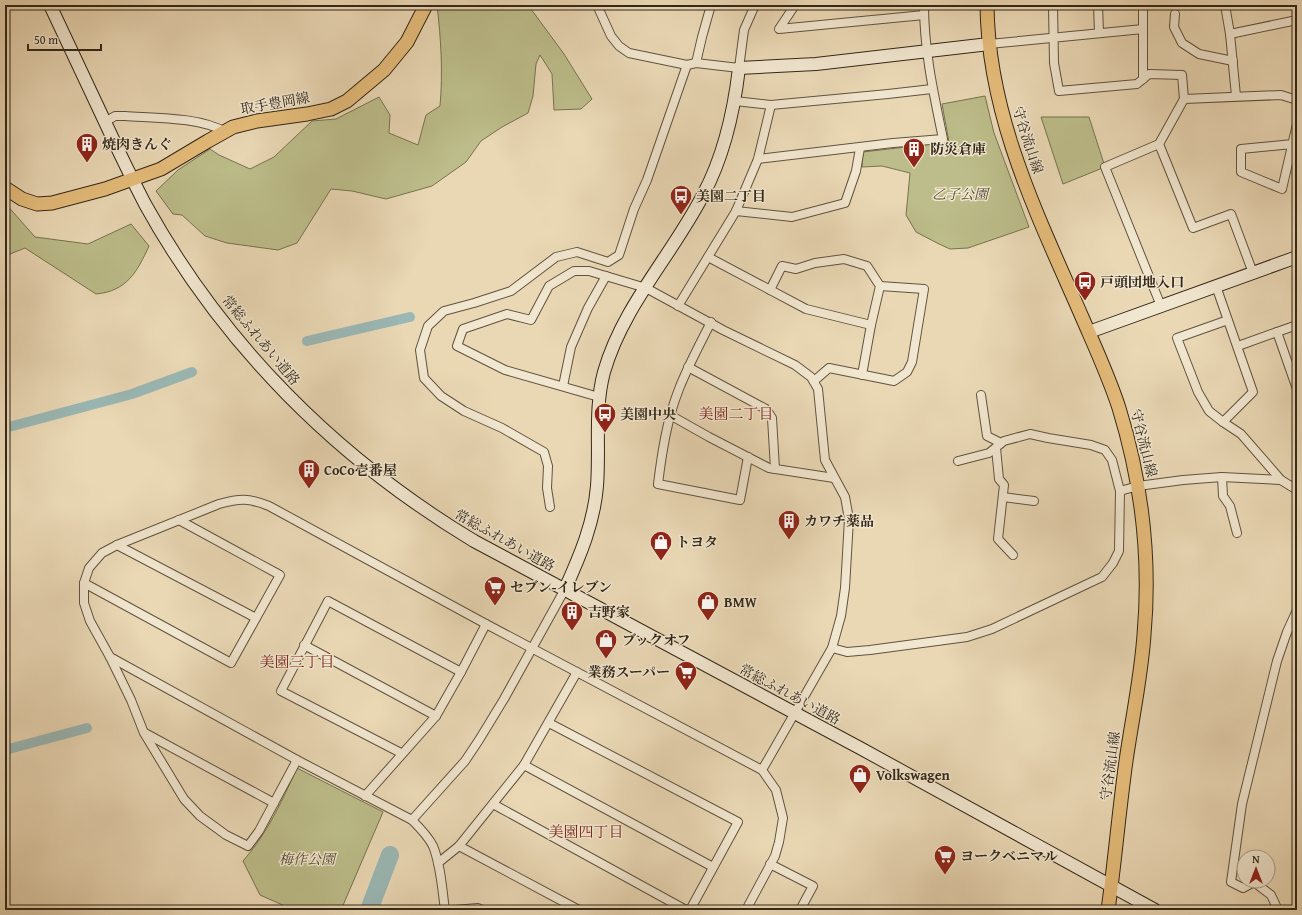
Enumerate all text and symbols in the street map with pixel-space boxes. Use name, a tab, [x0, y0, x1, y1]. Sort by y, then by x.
scale bar	[28, 26, 101, 52]
text: 50 m	[34, 31, 58, 48]
street label: 取手豊岡線	[239, 87, 311, 119]
street label: 守谷流山線	[1008, 104, 1048, 176]
building icon: 焼肉きんぐ	[74, 131, 100, 164]
place label: 焼肉きんぐ	[102, 134, 172, 154]
building icon: 防災倉庫	[901, 136, 927, 169]
place label: 防災倉庫	[930, 139, 986, 159]
bus stop icon: 美園二丁目	[668, 183, 694, 216]
park label: 乙子公園	[932, 184, 990, 204]
place label: 美園二丁目	[696, 186, 766, 206]
bus stop icon: 戸頭団地入口	[1072, 269, 1098, 302]
place label: 戸頭団地入口	[1100, 272, 1184, 292]
street label: 常総ふれあい道路	[217, 291, 305, 389]
bus stop icon: 美園中央	[592, 401, 618, 434]
district label: 美園二丁目	[698, 403, 774, 424]
place label: 美園中央	[620, 404, 676, 424]
street label: 守谷流山線	[1126, 407, 1162, 479]
building icon: CoCo壱番屋	[296, 457, 322, 490]
place label: CoCo壱番屋	[324, 460, 397, 480]
street label: 常総ふれあい道路	[451, 504, 559, 576]
building icon: カワチ薬品	[776, 508, 802, 541]
place label: カワチ薬品	[804, 511, 874, 531]
shop icon: トヨタ	[648, 529, 674, 562]
place label: トヨタ	[676, 532, 718, 552]
supermarket icon: セブン-イレブン	[482, 574, 508, 607]
place label: セブン-イレブン	[510, 577, 612, 597]
shop icon: BMW	[695, 589, 721, 622]
place label: BMW	[724, 592, 757, 612]
building icon: 吉野家	[559, 599, 585, 632]
place label: 吉野家	[588, 602, 630, 622]
shop icon: ブックオフ	[593, 627, 619, 660]
place label: ブックオフ	[622, 630, 691, 650]
district label: 美園三丁目	[259, 651, 335, 672]
supermarket icon: 業務スーパー	[673, 659, 699, 692]
street label: 常総ふれあい道路	[736, 659, 844, 729]
place label: 業務スーパー	[587, 662, 670, 682]
street label: 守谷流山線	[1095, 730, 1125, 802]
shop icon: Volkswagen	[847, 762, 873, 795]
place label: Volkswagen	[876, 765, 951, 785]
district label: 美園四丁目	[548, 821, 624, 842]
supermarket icon: ヨークベニマル	[932, 843, 958, 876]
place label: ヨークベニマル	[960, 846, 1058, 866]
park label: 梅作公園	[279, 849, 337, 869]
north arrow	[1236, 849, 1276, 889]
text: N	[1252, 851, 1260, 867]

